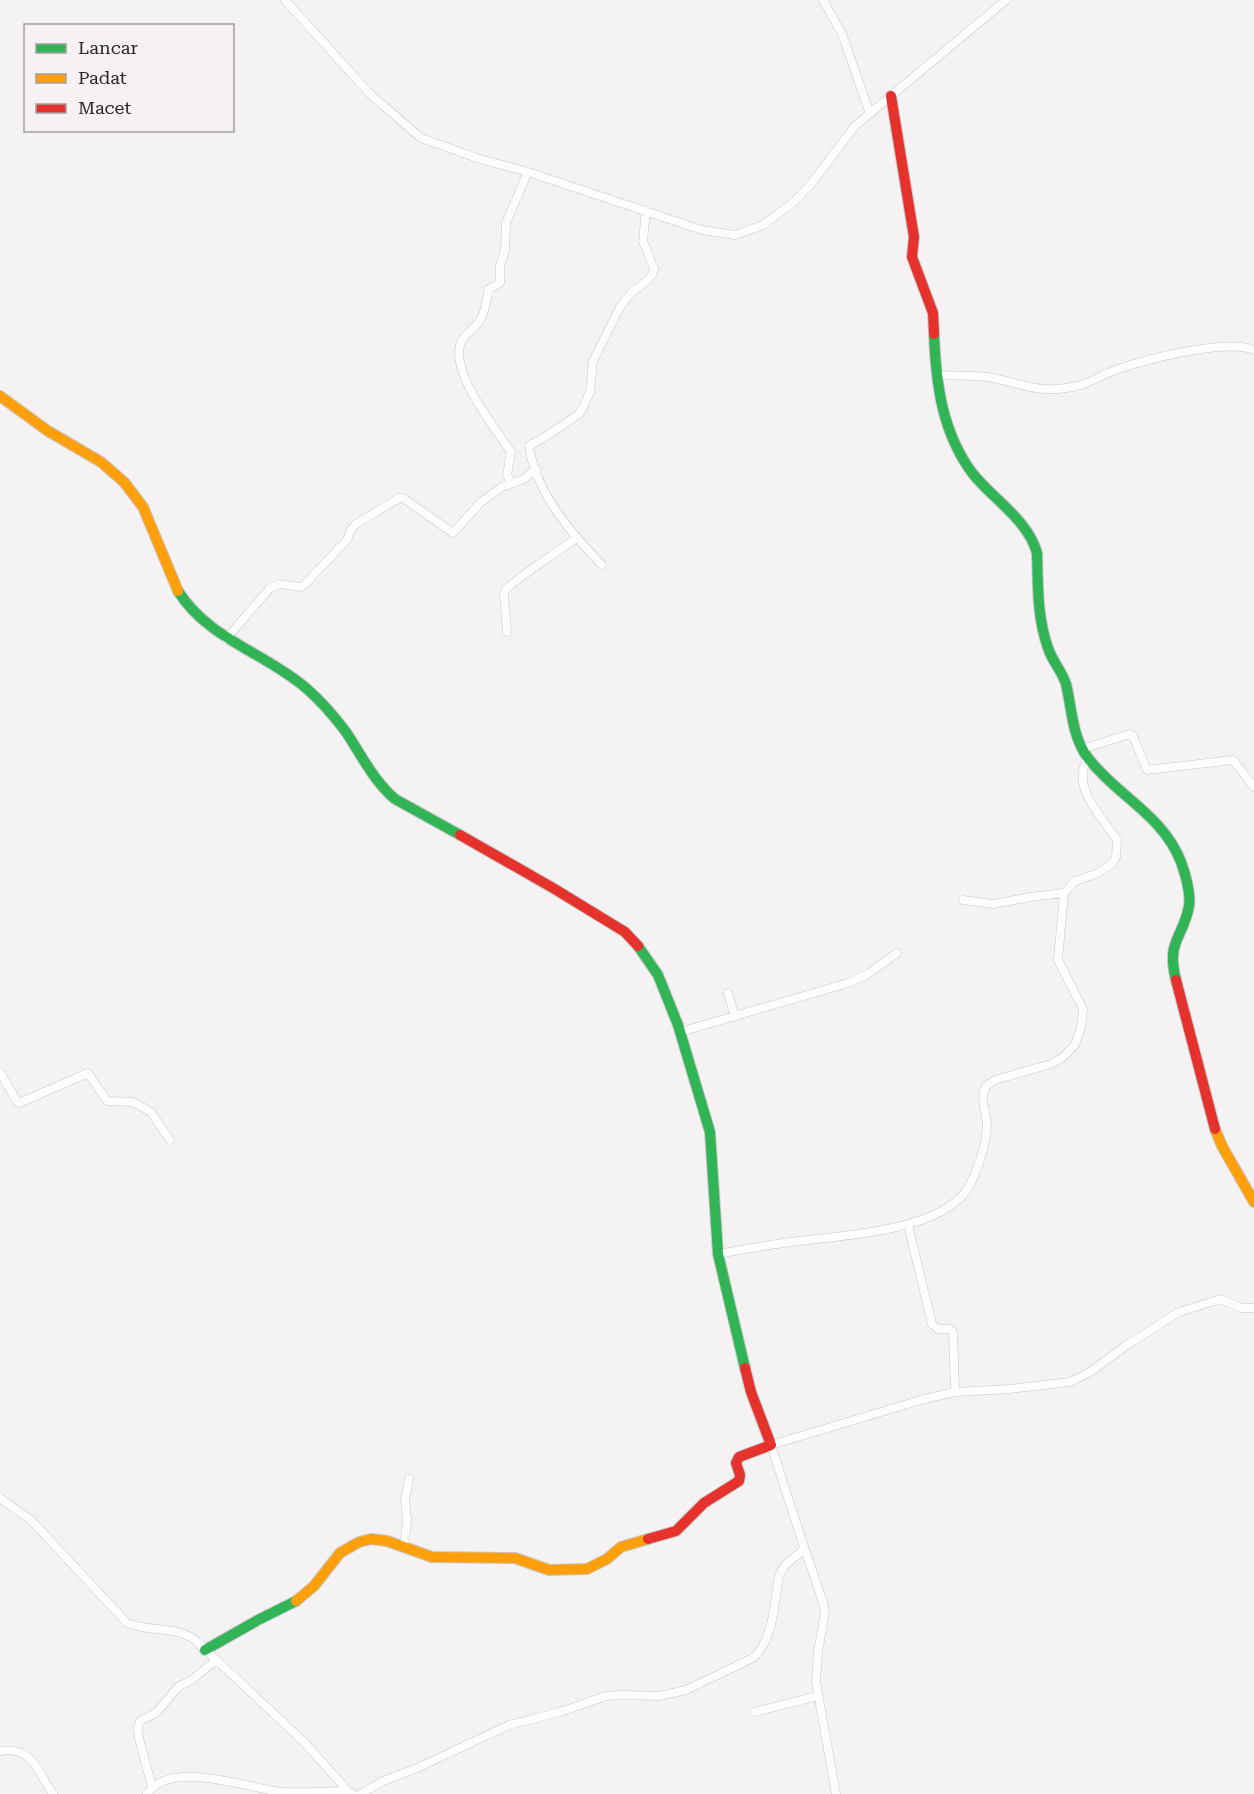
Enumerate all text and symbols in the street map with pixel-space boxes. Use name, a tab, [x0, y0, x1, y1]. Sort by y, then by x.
legend	[24, 24, 234, 132]
text: Lancar	[78, 37, 138, 58]
text: Padat	[78, 67, 127, 88]
text: Macet	[78, 97, 131, 118]

